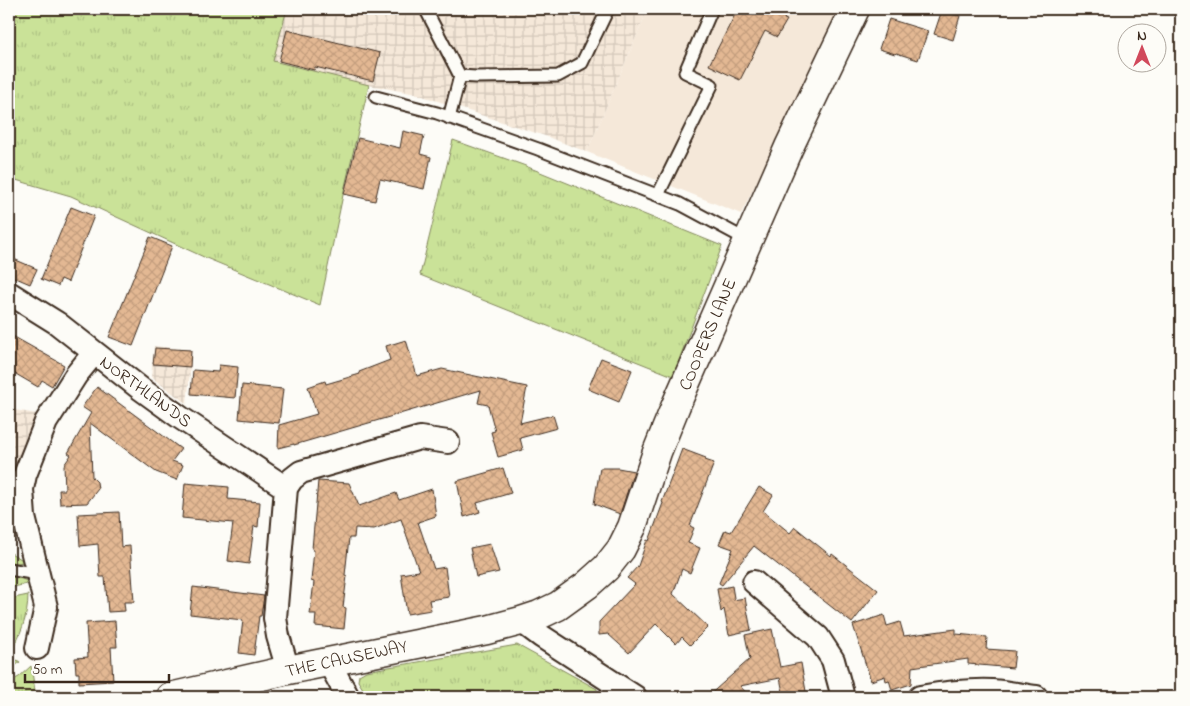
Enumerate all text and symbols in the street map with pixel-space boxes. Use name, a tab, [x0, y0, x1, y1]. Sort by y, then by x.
north arrow	[1118, 22, 1168, 72]
text: N	[1137, 26, 1147, 47]
street label: COOPERS LANE	[673, 274, 744, 395]
street label: NORTHLANDS	[93, 350, 196, 435]
street label: THE CAUSEWAY	[283, 634, 411, 686]
scale bar	[25, 651, 169, 683]
text: 50 m	[32, 659, 63, 681]

